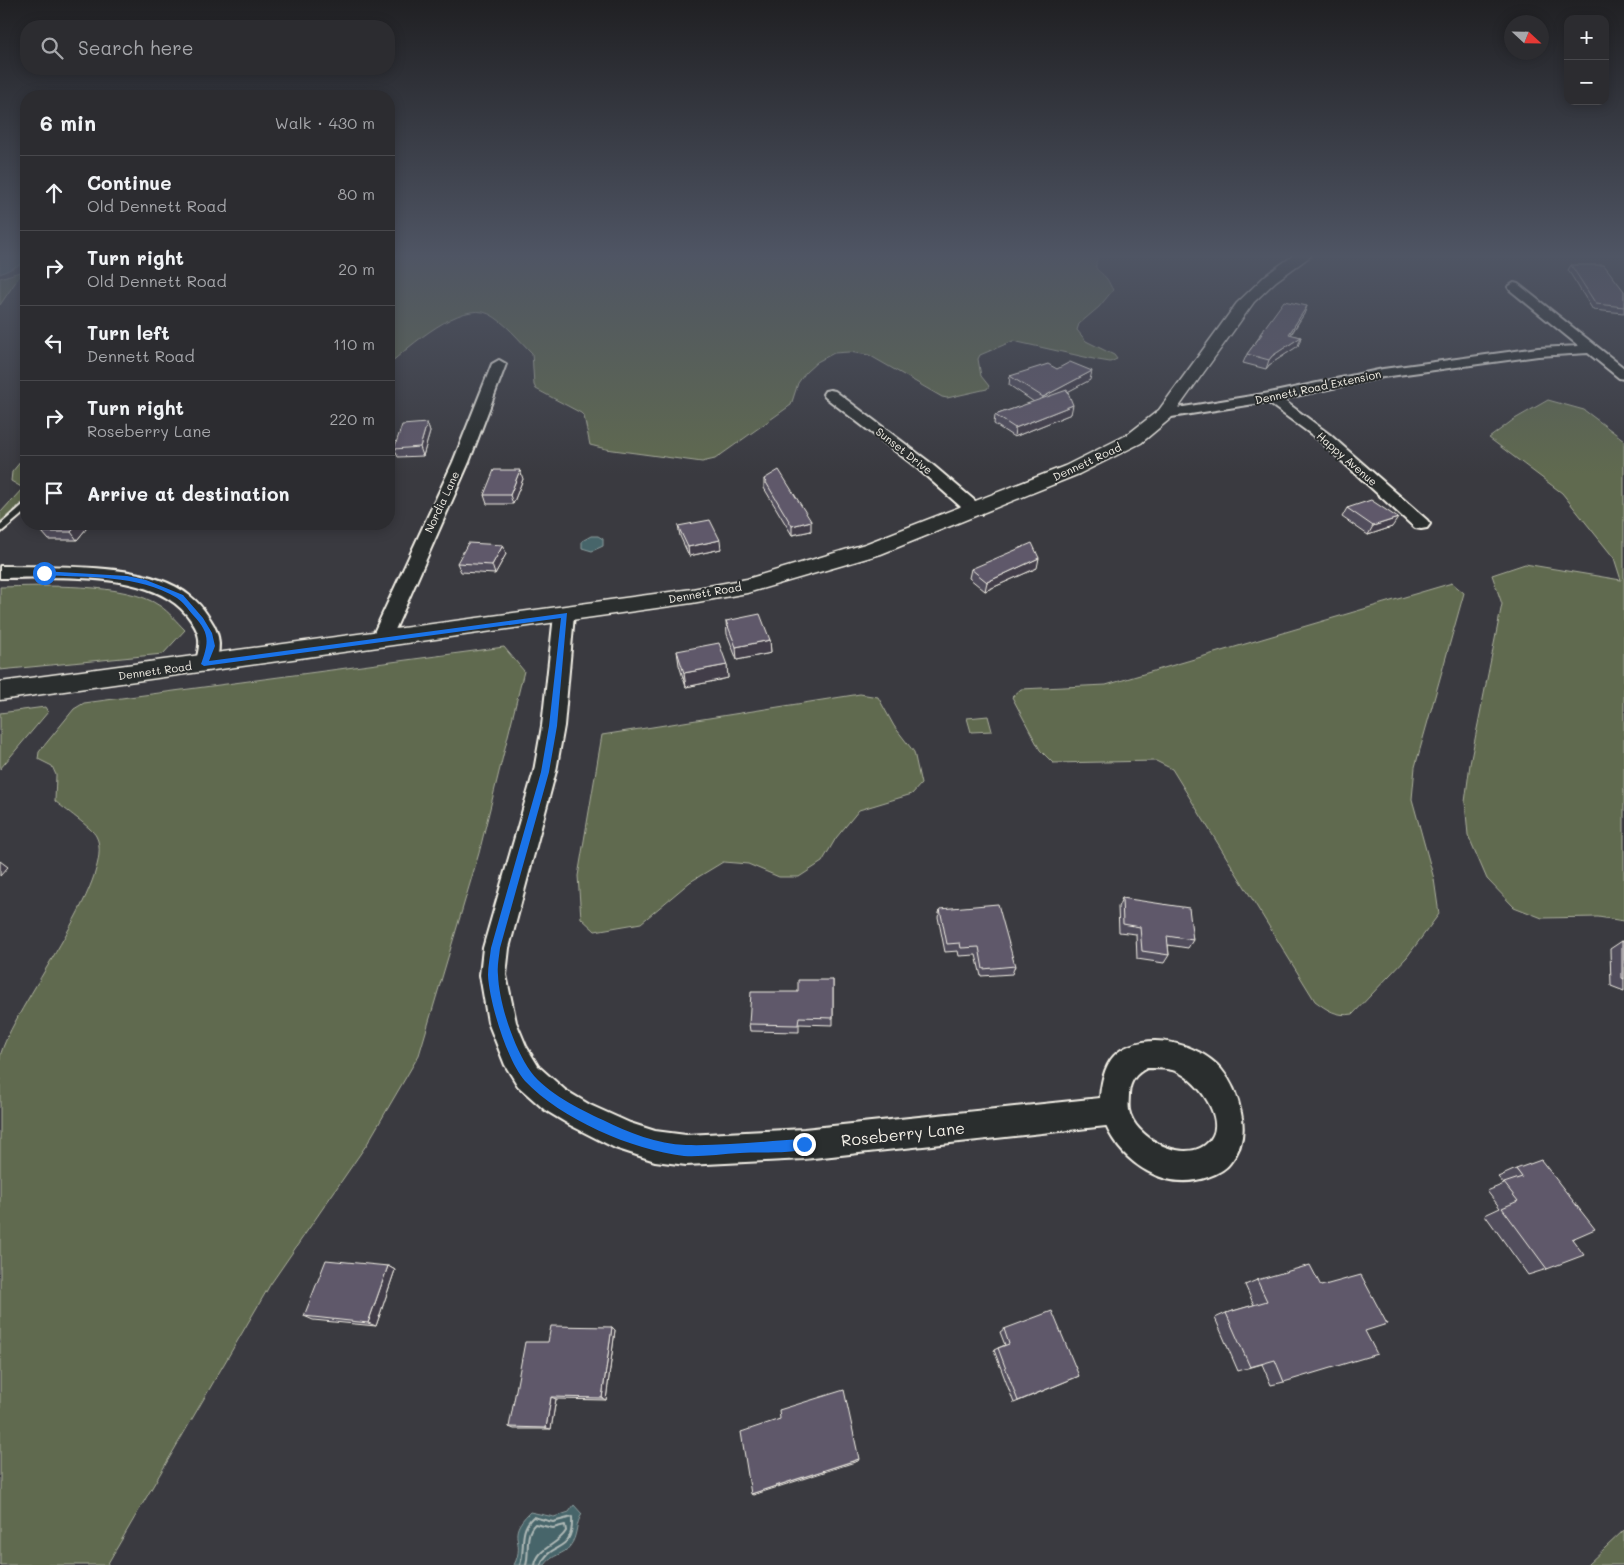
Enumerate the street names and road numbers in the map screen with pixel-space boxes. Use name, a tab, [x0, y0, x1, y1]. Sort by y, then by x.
street label: Dennett Road Extension	[1254, 366, 1382, 407]
street label: Sunset Drive	[873, 424, 936, 478]
street label: Happy Avenue	[1314, 428, 1381, 489]
street label: Dennett Road	[1050, 439, 1123, 484]
street label: Nordia Lane	[421, 468, 462, 535]
street label: Dennett Road	[667, 579, 743, 606]
street label: Dennett Road	[117, 658, 193, 683]
street label: Roseberry Lane	[840, 1117, 966, 1150]

